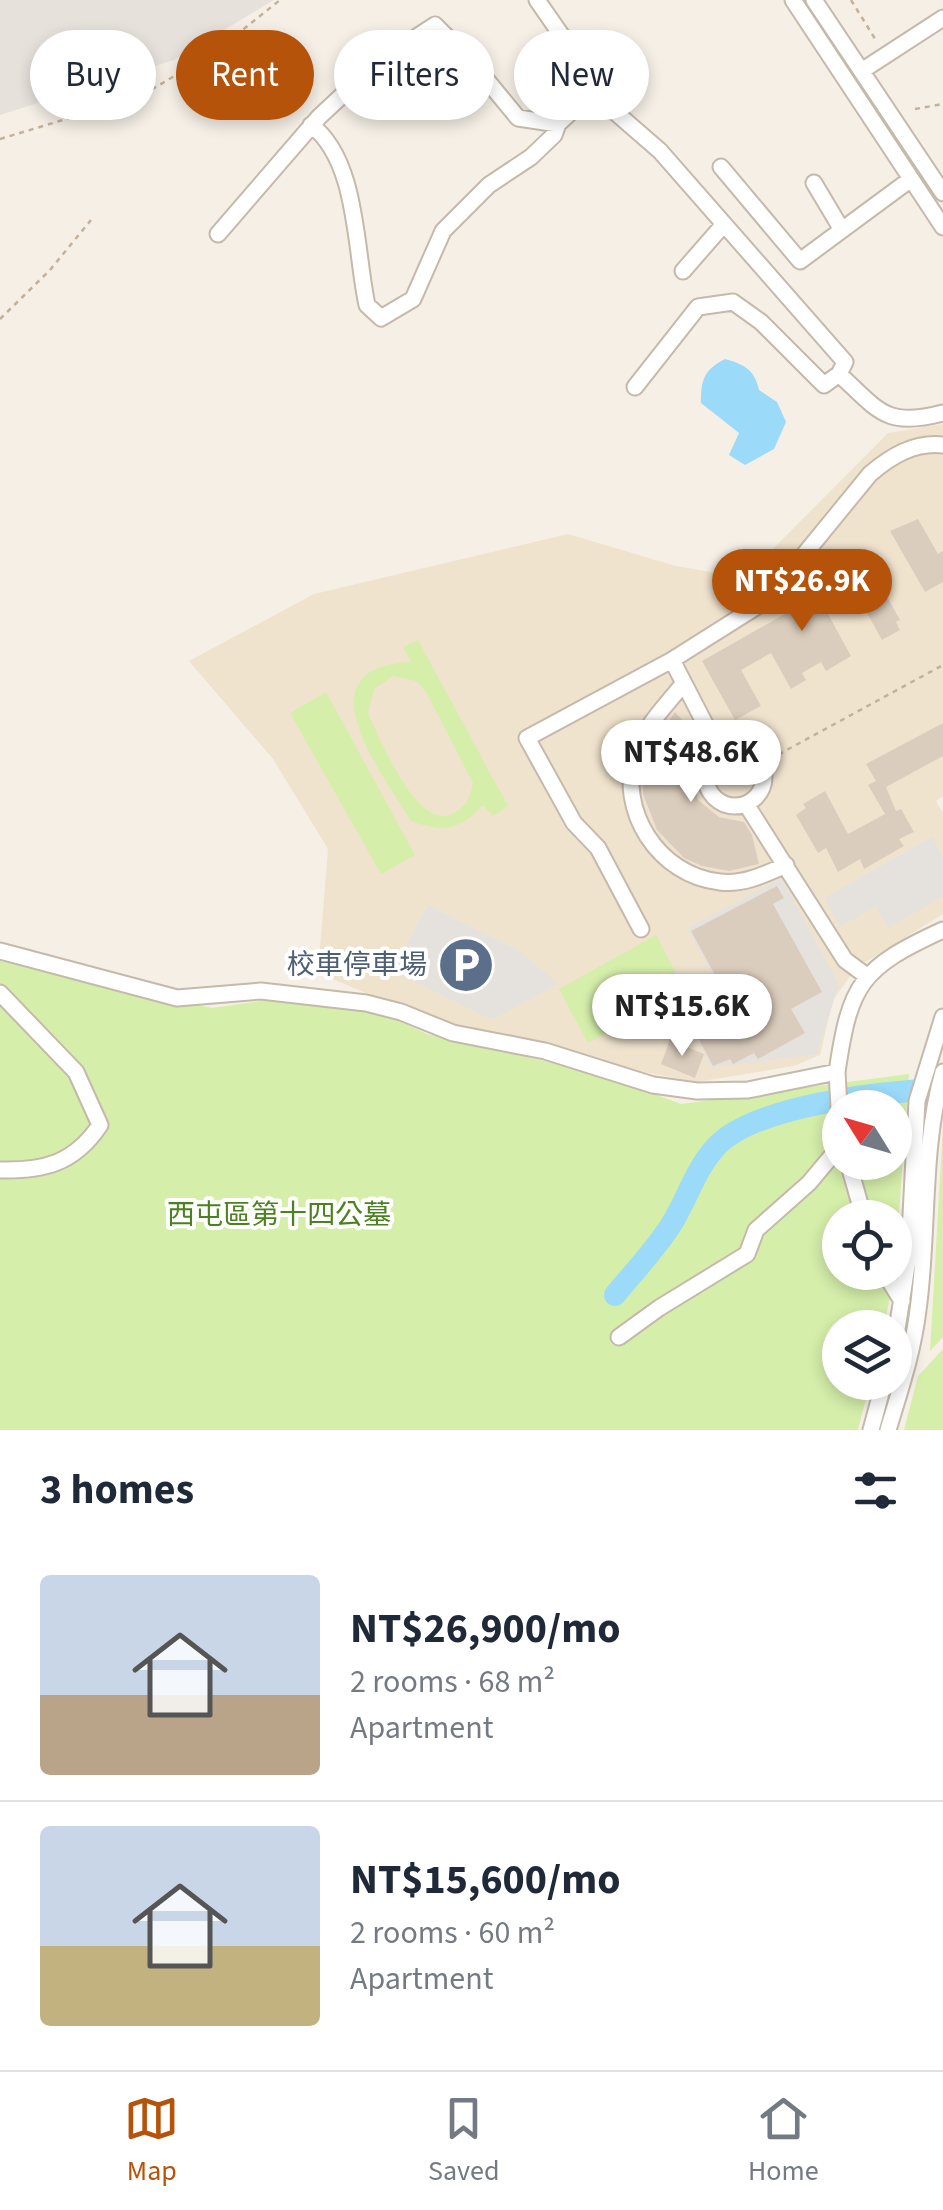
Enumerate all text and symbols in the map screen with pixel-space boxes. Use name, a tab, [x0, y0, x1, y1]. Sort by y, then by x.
chip: Buy	[30, 30, 156, 120]
chip: Rent	[176, 30, 314, 120]
chip: Filters	[334, 30, 494, 120]
chip: New	[514, 30, 649, 120]
pin: NT$26.9K	[699, 549, 905, 634]
text: NT$26.9K	[734, 558, 870, 604]
pin: NT$48.6K	[588, 720, 794, 805]
text: NT$48.6K	[623, 729, 759, 775]
parking icon: 校車停車場	[436, 935, 496, 995]
place label: 校車停車場	[287, 945, 427, 985]
pin: NT$15.6K	[579, 974, 785, 1059]
text: NT$15.6K	[614, 983, 750, 1029]
north arrow	[822, 1090, 912, 1180]
map controls	[822, 1090, 912, 1400]
park label: 西屯區第十四公墓	[167, 1195, 391, 1235]
button: locate	[822, 1200, 912, 1290]
button: layers	[822, 1310, 912, 1400]
text: 3 homes	[40, 1460, 194, 1520]
icon: filters	[848, 1463, 903, 1518]
text: NT$26,900/mo	[350, 1599, 620, 1659]
icon: home	[120, 1615, 240, 1735]
text: 2 rooms · 68 m²	[350, 1659, 555, 1705]
text: Apartment	[350, 1705, 493, 1751]
text: NT$15,600/mo	[350, 1850, 620, 1910]
icon: home	[120, 1866, 240, 1986]
text: 2 rooms · 60 m²	[350, 1910, 555, 1956]
text: Apartment	[350, 1956, 493, 2002]
tab: Map	[124, 2091, 179, 2191]
tab: Saved	[428, 2091, 499, 2191]
tab: Home	[748, 2091, 819, 2191]

